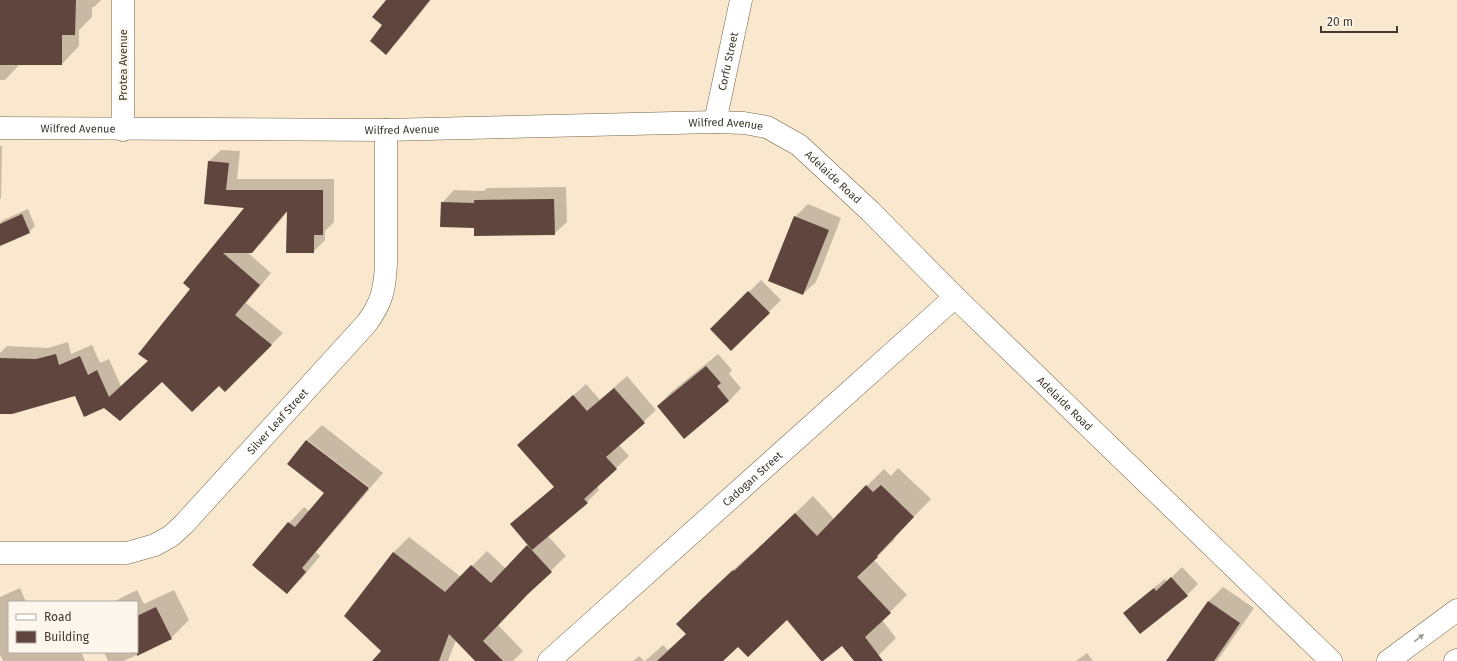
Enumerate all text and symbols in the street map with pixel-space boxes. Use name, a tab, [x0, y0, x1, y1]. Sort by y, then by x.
scale bar	[1321, 8, 1397, 34]
text: 20 m	[1327, 15, 1353, 29]
street label: Protea Avenue	[117, 29, 130, 101]
street label: Corfu Street	[716, 31, 741, 92]
street label: Wilfred Avenue	[688, 116, 764, 133]
street label: Wilfred Avenue	[40, 122, 116, 136]
street label: Wilfred Avenue	[364, 123, 440, 137]
street label: Adelaide Road	[802, 148, 864, 207]
street label: Adelaide Road	[1034, 374, 1095, 433]
street label: Silver Leaf Street	[245, 386, 311, 457]
street label: Cadogan Street	[720, 449, 785, 509]
legend	[8, 601, 138, 653]
text: Road	[44, 610, 72, 624]
text: Building	[44, 630, 90, 644]
one-way arrow	[1414, 634, 1424, 642]

